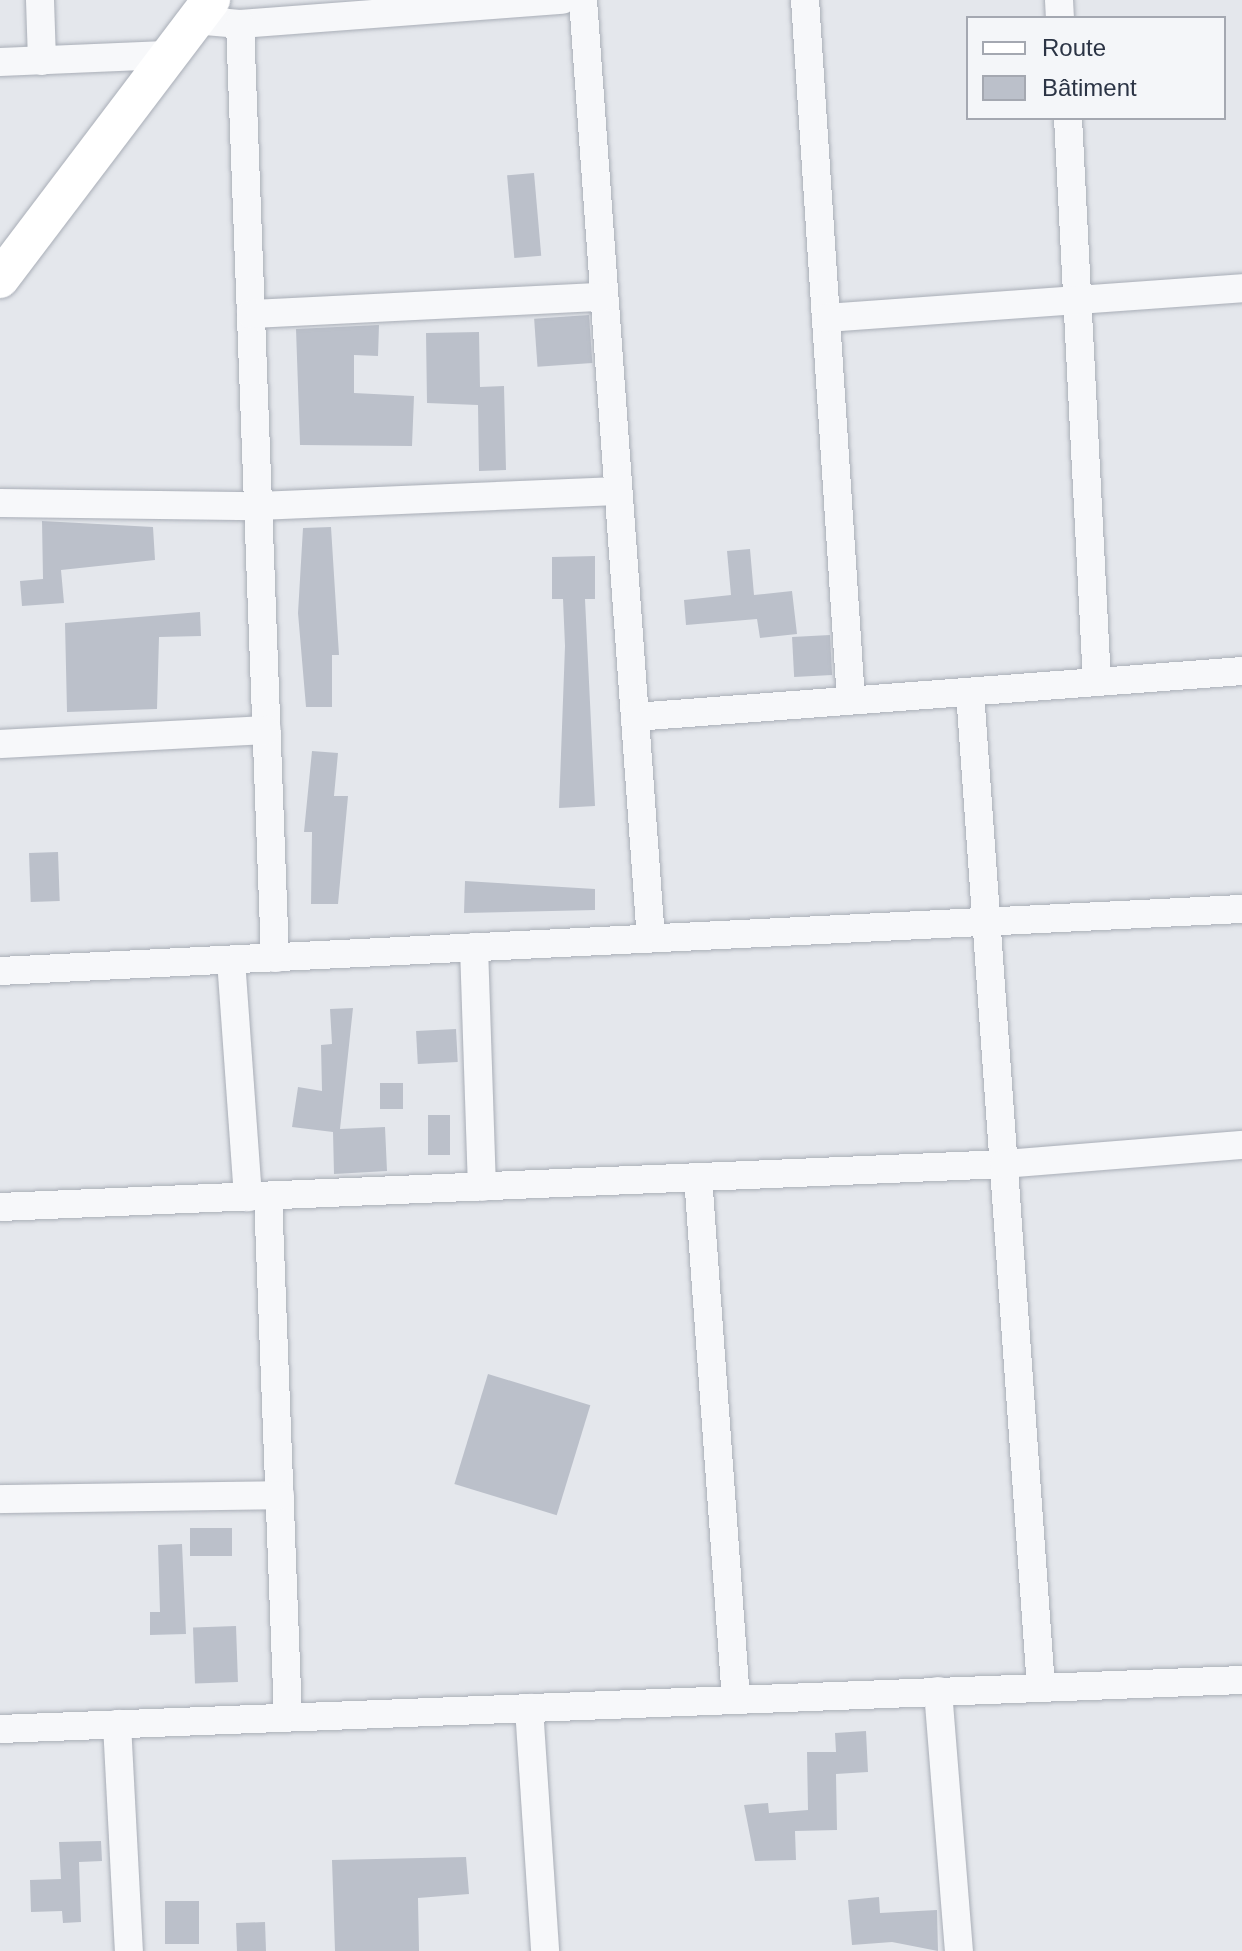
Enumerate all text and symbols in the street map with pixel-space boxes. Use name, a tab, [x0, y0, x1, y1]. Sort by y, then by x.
legend	[966, 16, 1226, 120]
text: Route	[1042, 34, 1106, 61]
text: Bâtiment	[1042, 74, 1137, 101]

